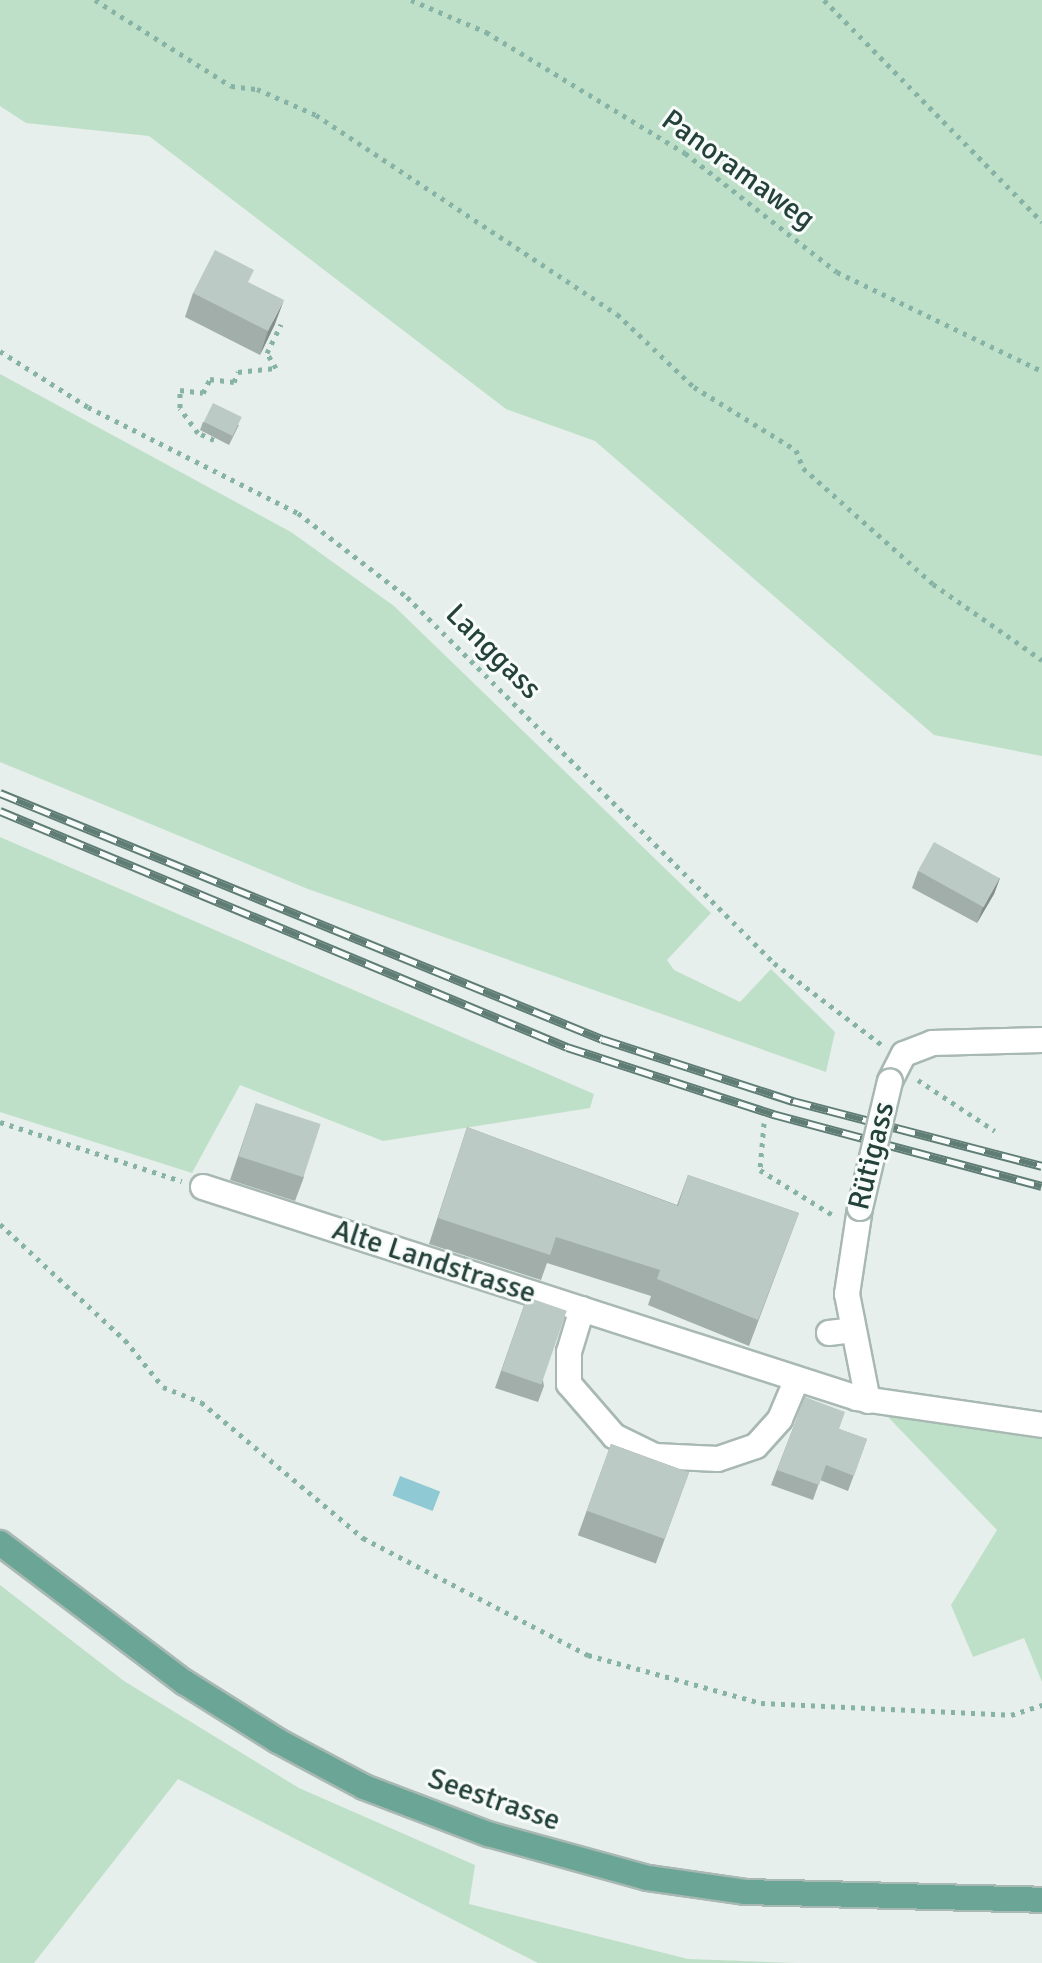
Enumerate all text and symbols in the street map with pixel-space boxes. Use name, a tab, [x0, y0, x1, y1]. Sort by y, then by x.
street label: Panoramaweg	[654, 102, 822, 238]
street label: Langgass	[438, 597, 548, 707]
street label: Rütigass	[841, 1098, 903, 1214]
street label: Alte Landstrasse	[328, 1212, 540, 1312]
street label: Seestrasse	[423, 1761, 565, 1839]

